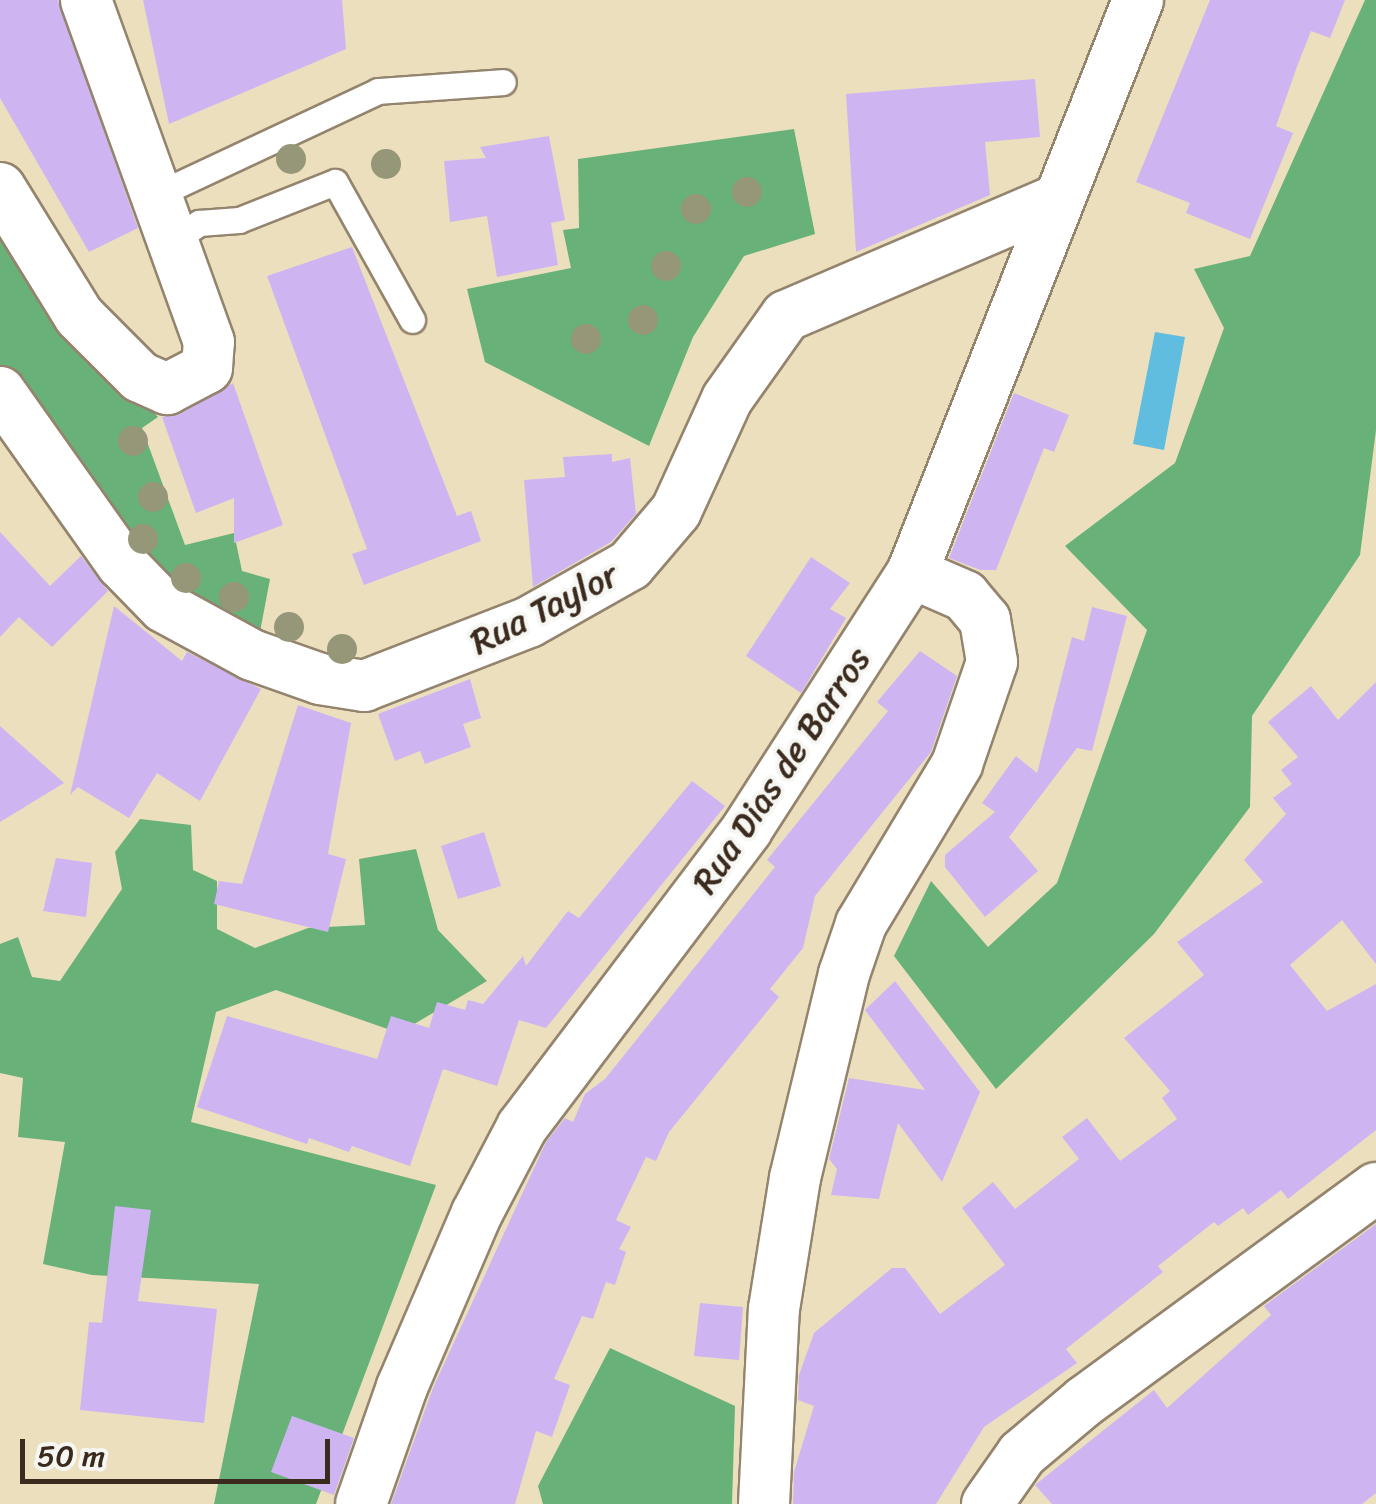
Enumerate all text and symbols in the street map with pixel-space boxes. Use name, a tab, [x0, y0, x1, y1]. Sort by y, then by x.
street label: Rua Taylor	[463, 553, 625, 663]
street label: Rua Dias de Barros	[684, 640, 878, 900]
scale bar	[25, 1419, 335, 1481]
text: 50 m	[37, 1429, 105, 1483]

